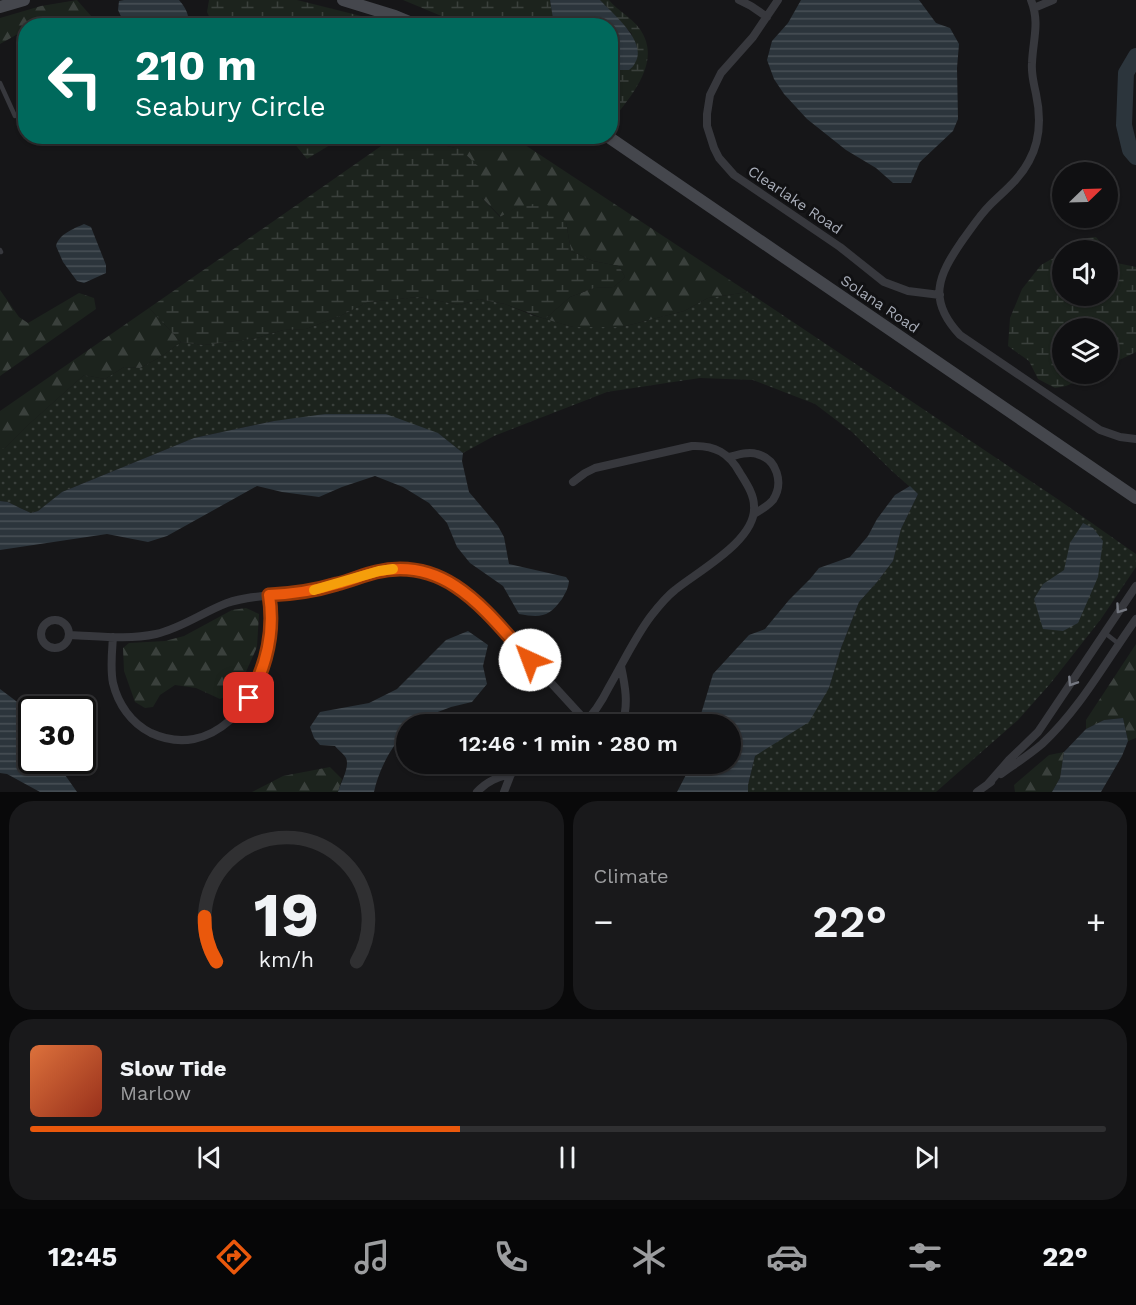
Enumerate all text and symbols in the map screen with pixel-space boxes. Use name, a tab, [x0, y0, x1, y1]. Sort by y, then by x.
text: 210 m	[135, 41, 257, 90]
icon: left	[36, 42, 114, 120]
text: Seabury Circle	[135, 91, 326, 123]
street label: Clearlake Road	[744, 162, 846, 238]
north arrow	[1052, 162, 1118, 228]
map controls	[1052, 162, 1118, 384]
button: sound	[1052, 240, 1118, 306]
street label: Solana Road	[837, 271, 923, 337]
button: layers	[1052, 318, 1118, 384]
one-way arrow	[1116, 603, 1127, 614]
position arrow	[498, 628, 562, 692]
pin	[223, 672, 274, 723]
one-way arrow	[1068, 675, 1079, 686]
icon: arrive	[232, 681, 265, 714]
speed limit sign: 30	[18, 696, 96, 774]
text: 12:46 · 1 min · 280 m	[459, 731, 678, 756]
text: Climate	[594, 864, 669, 888]
text: 19	[254, 878, 319, 951]
text: 22°	[812, 895, 887, 948]
text: −	[594, 902, 613, 941]
text: +	[1086, 902, 1106, 941]
text: km/h	[259, 948, 314, 973]
text: Slow Tide	[120, 1056, 227, 1081]
text: Marlow	[120, 1081, 191, 1105]
icon: previous	[193, 1141, 226, 1174]
icon: pause	[551, 1141, 584, 1174]
icon: next	[910, 1141, 943, 1174]
icon: directions	[213, 1236, 255, 1278]
icon: music	[351, 1236, 393, 1278]
icon: phone	[490, 1236, 532, 1278]
icon: climate	[628, 1236, 670, 1278]
icon: car	[766, 1236, 808, 1278]
icon: filters	[904, 1236, 946, 1278]
text: 12:45	[48, 1241, 117, 1273]
text: 22°	[1042, 1241, 1088, 1273]

